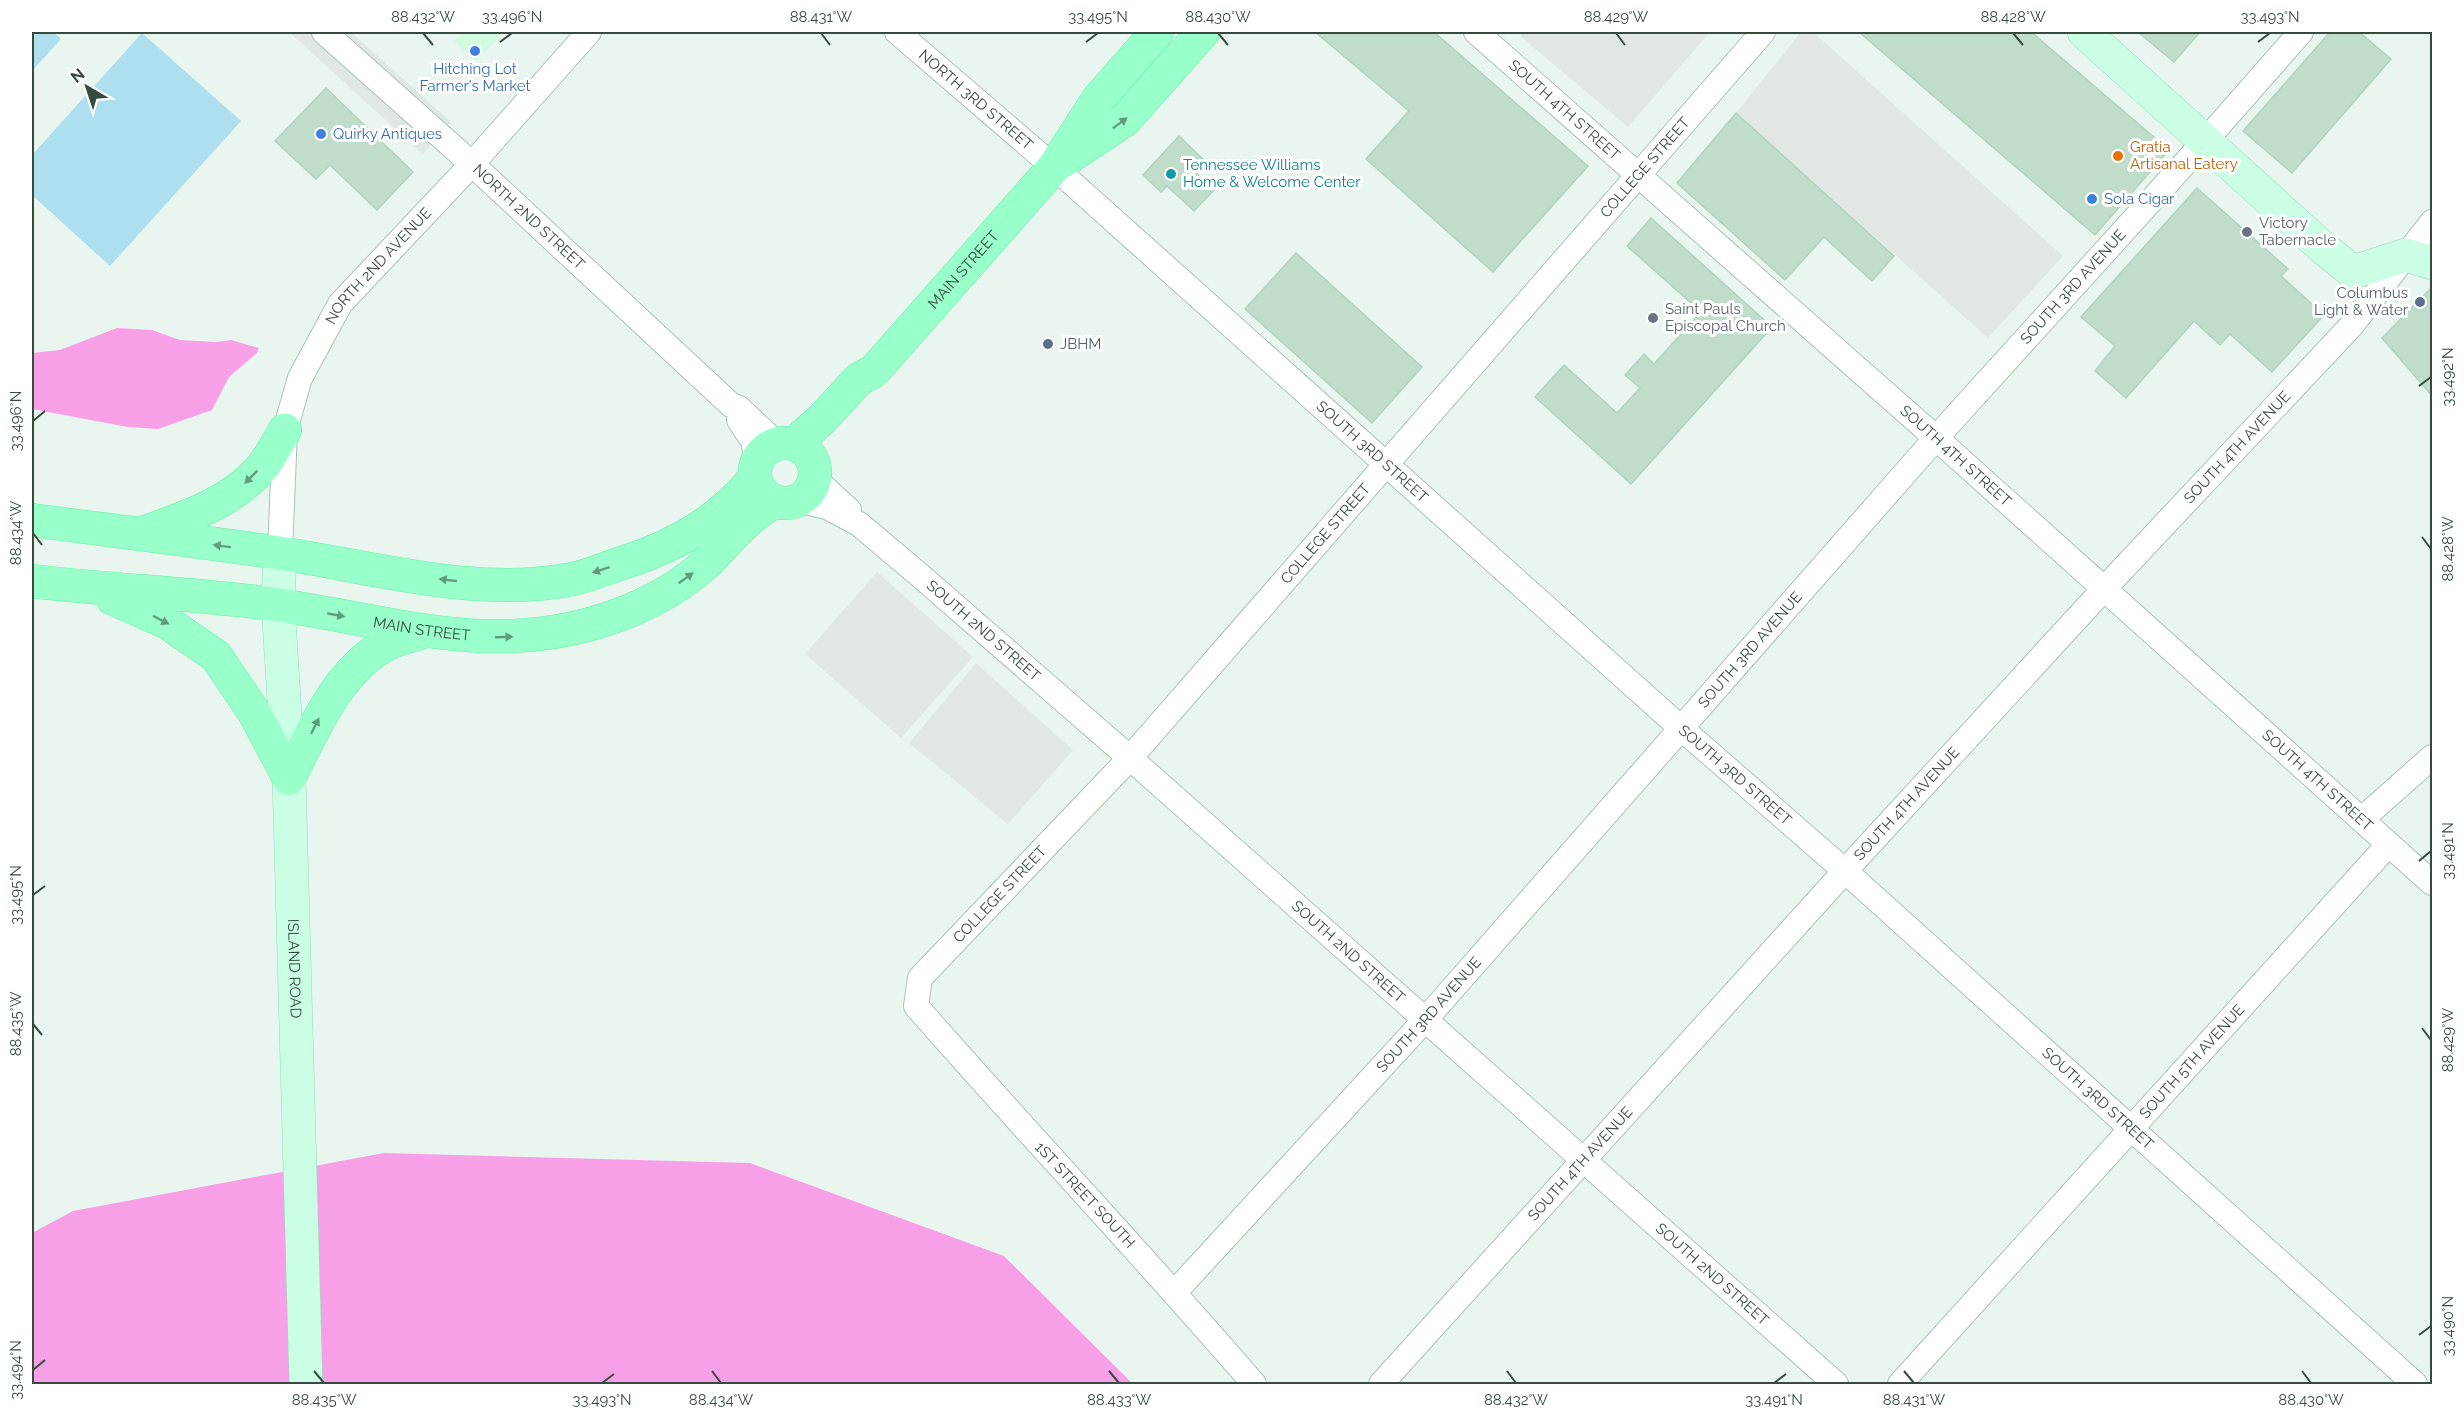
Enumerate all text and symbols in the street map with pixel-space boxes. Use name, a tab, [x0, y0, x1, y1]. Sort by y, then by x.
text: 88.432°W	[391, 8, 455, 26]
text: 33.496°N	[482, 8, 542, 26]
text: 88.431°W	[790, 8, 853, 26]
text: 33.495°N	[1068, 8, 1128, 26]
text: 88.430°W	[1185, 8, 1251, 26]
text: 88.429°W	[1584, 8, 1649, 26]
text: 88.428°W	[1980, 8, 2046, 26]
text: 33.493°N	[2240, 8, 2300, 26]
marker: Hitching Lot Farmer's Market	[468, 44, 482, 58]
street label: NORTH 3RD STREET	[915, 46, 1036, 154]
street label: SOUTH 4TH STREET	[1505, 56, 1624, 164]
north arrow	[57, 57, 117, 117]
place label: Hitching Lot Farmer's Market	[420, 60, 530, 95]
text: N	[67, 65, 89, 87]
street label: COLLEGE STREET	[1596, 114, 1693, 221]
one-way arrow	[1112, 117, 1128, 129]
place label: Quirky Antiques	[333, 125, 442, 143]
marker: Quirky Antiques	[314, 127, 328, 141]
place label: Gratia Artisanal Eatery	[2130, 138, 2238, 173]
marker: Gratia Artisanal Eatery	[2111, 149, 2125, 163]
place label: Tennessee Williams Home & Welcome Center	[1183, 156, 1361, 191]
street label: NORTH 2ND STREET	[469, 161, 588, 273]
marker: Tennessee Williams Home & Welcome Center	[1164, 167, 1178, 181]
place label: Sola Cigar	[2104, 190, 2175, 208]
marker: Sola Cigar	[2085, 192, 2099, 206]
street label: NORTH 2ND AVENUE	[322, 204, 435, 327]
place label: Victory Tabernacle	[2259, 214, 2336, 249]
marker: Victory Tabernacle	[2240, 225, 2254, 239]
street label: SOUTH 3RD AVENUE	[2017, 226, 2129, 348]
street label: MAIN STREET	[924, 227, 1002, 312]
place label: Columbus Light & Water	[2314, 284, 2409, 319]
marker: Columbus Light & Water	[2413, 295, 2427, 309]
place label: Saint Pauls Episcopal Church	[1665, 300, 1786, 335]
marker: Saint Pauls Episcopal Church	[1646, 311, 1660, 325]
place label: JBHM	[1060, 335, 1101, 353]
marker: JBHM	[1041, 337, 1055, 351]
text: 33.492°N	[2439, 347, 2457, 407]
street label: SOUTH 4TH AVENUE	[2180, 387, 2294, 507]
text: 33.496°N	[7, 391, 25, 451]
street label: SOUTH 3RD STREET	[1313, 397, 1432, 506]
street label: SOUTH 4TH STREET	[1896, 402, 2015, 510]
one-way arrow	[244, 470, 258, 484]
street label: COLLEGE STREET	[1277, 480, 1374, 588]
text: 88.434°W	[7, 500, 25, 565]
text: 88.428°W	[2439, 516, 2457, 582]
one-way arrow	[212, 541, 231, 550]
one-way arrow	[592, 565, 610, 575]
one-way arrow	[678, 572, 694, 584]
one-way arrow	[438, 575, 457, 584]
street label: SOUTH 2ND STREET	[923, 576, 1044, 685]
street label: SOUTH 3RD AVENUE	[1694, 588, 1806, 712]
one-way arrow	[326, 611, 345, 620]
street label: MAIN STREET	[372, 613, 471, 644]
one-way arrow	[153, 615, 170, 625]
one-way arrow	[494, 632, 513, 642]
one-way arrow	[310, 717, 320, 734]
street label: SOUTH 3RD STREET	[1675, 721, 1795, 829]
street label: SOUTH 4TH STREET	[2258, 726, 2377, 835]
street label: SOUTH 4TH AVENUE	[1850, 743, 1963, 864]
text: 33.491°N	[2439, 822, 2457, 880]
street label: COLLEGE STREET	[949, 842, 1050, 947]
text: 33.495°N	[7, 865, 25, 925]
street label: SOUTH 2ND STREET	[1288, 897, 1409, 1007]
street label: ISLAND ROAD	[284, 919, 305, 1019]
street label: SOUTH 3RD AVENUE	[1373, 953, 1485, 1076]
text: 88.435°W	[7, 991, 25, 1056]
street label: SOUTH 5TH AVENUE	[2136, 1001, 2248, 1122]
text: 88.429°W	[2439, 1007, 2457, 1072]
street label: SOUTH 3RD STREET	[2038, 1044, 2157, 1153]
street label: SOUTH 4TH AVENUE	[1524, 1103, 1636, 1224]
street label: 1ST STREET SOUTH	[1031, 1138, 1139, 1252]
street label: SOUTH 2ND STREET	[1652, 1219, 1772, 1329]
text: 33.490°N	[2439, 1296, 2457, 1356]
text: 33.494°N	[7, 1340, 25, 1400]
text: 88.435°W	[292, 1391, 357, 1409]
text: 33.493°N	[572, 1391, 632, 1409]
text: 88.434°W	[689, 1391, 754, 1409]
text: 88.433°W	[1087, 1391, 1151, 1409]
text: 88.432°W	[1484, 1391, 1548, 1409]
text: 33.491°N	[1745, 1391, 1803, 1409]
text: 88.431°W	[1883, 1391, 1946, 1409]
text: 88.430°W	[2278, 1391, 2344, 1409]

